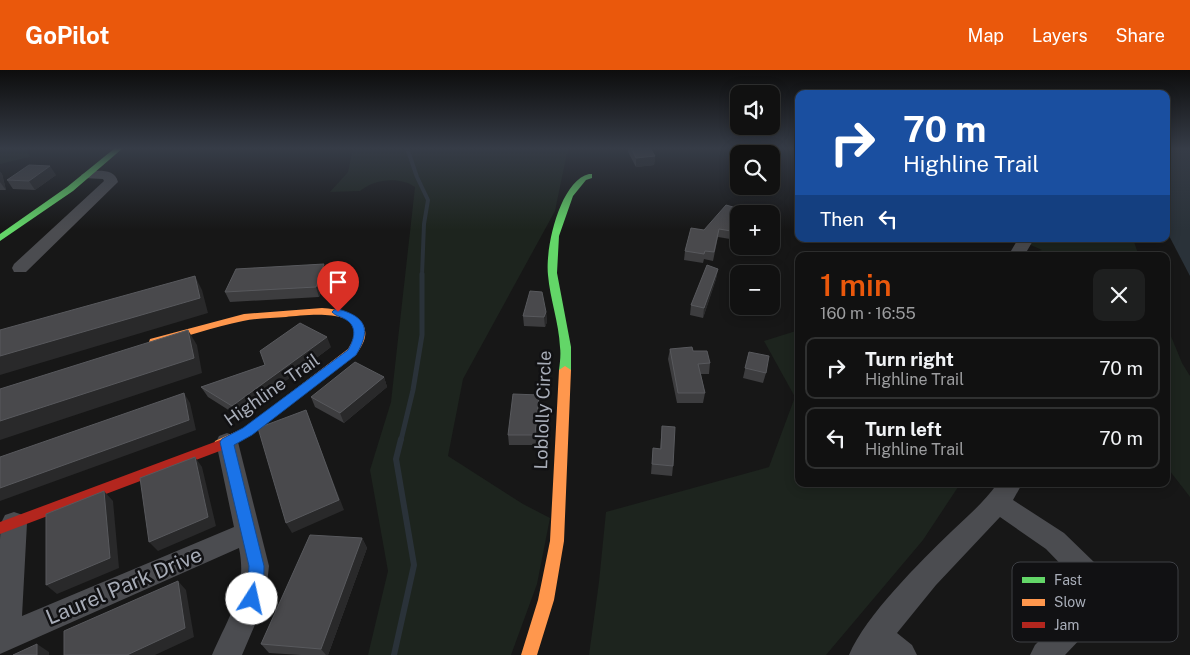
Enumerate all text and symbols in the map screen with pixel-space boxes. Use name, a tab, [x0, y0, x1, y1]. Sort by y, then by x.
text: GoPilot	[25, 21, 109, 49]
text: Map	[968, 25, 1004, 46]
text: Layers	[1032, 25, 1088, 46]
text: Share	[1116, 25, 1165, 46]
map controls	[730, 85, 780, 315]
button: sound	[730, 85, 780, 135]
text: 70 m	[903, 109, 986, 150]
icon: right	[820, 110, 885, 175]
button: search	[730, 145, 780, 195]
text: Highline Trail	[903, 151, 1039, 177]
button: +	[730, 205, 780, 255]
icon: left	[874, 205, 902, 233]
text: Then	[820, 208, 864, 230]
pin	[317, 261, 359, 312]
button: −	[730, 265, 780, 315]
text: 1 min	[820, 267, 891, 303]
icon: arrive	[324, 268, 352, 296]
button: close	[1093, 269, 1145, 321]
text: 160 m · 16:55	[820, 304, 916, 323]
text: Turn right	[865, 348, 954, 370]
street label: Highline Trail	[220, 349, 323, 430]
street label: Loblolly Circle	[530, 350, 555, 470]
icon: right	[822, 354, 850, 382]
text: 70 m	[1099, 357, 1143, 379]
text: Highline Trail	[865, 370, 964, 389]
text: Turn left	[865, 418, 942, 440]
icon: left	[822, 424, 850, 452]
text: 70 m	[1099, 427, 1143, 449]
text: Highline Trail	[865, 440, 964, 459]
street label: Laurel Park Drive	[42, 541, 206, 630]
legend	[1012, 562, 1178, 642]
position arrow	[225, 572, 277, 624]
text: Fast	[1054, 572, 1082, 588]
text: Slow	[1054, 594, 1086, 610]
text: Jam	[1054, 617, 1079, 633]

